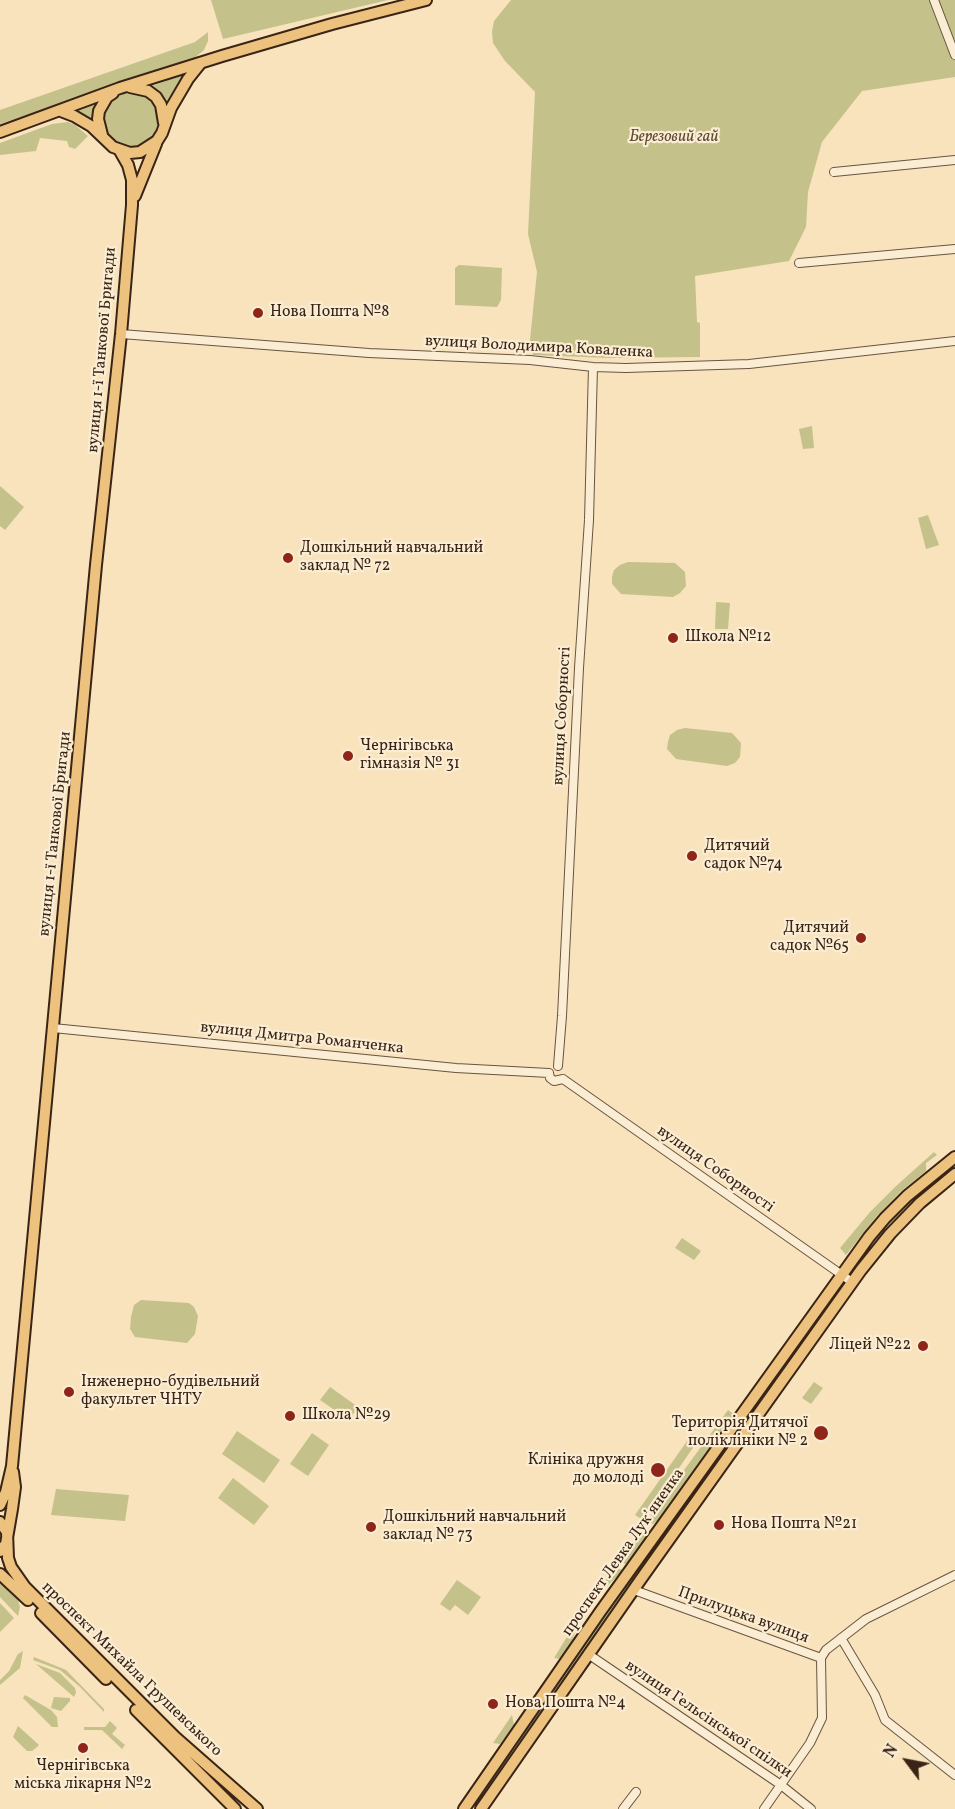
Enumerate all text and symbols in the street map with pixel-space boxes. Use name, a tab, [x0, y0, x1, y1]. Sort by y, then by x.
park label: Березовий гай	[630, 128, 718, 148]
street label: вулиця 1-ї Танкової Бригади	[84, 246, 122, 454]
place label: Нова Пошта №8	[270, 303, 389, 323]
marker: Нова Пошта №8	[251, 306, 265, 320]
street label: вулиця Володимира Коваленка	[424, 332, 654, 364]
place label: Дошкільний навчальний заклад № 72	[300, 539, 483, 577]
marker: Дошкільний навчальний заклад № 72	[281, 551, 295, 565]
place label: Школа №12	[685, 628, 771, 648]
marker: Школа №12	[666, 631, 680, 645]
street label: вулиця Соборності	[550, 646, 576, 786]
street label: вулиця 1-ї Танкової Бригади	[36, 731, 76, 937]
place label: Чернігівська гімназія № 31	[360, 737, 460, 775]
marker: Чернігівська гімназія № 31	[341, 749, 355, 763]
place label: Дитячий садок №74	[704, 837, 783, 875]
marker: Дитячий садок №74	[685, 849, 699, 863]
place label: Дитячий садок №65	[770, 919, 849, 957]
marker: Дитячий садок №65	[854, 931, 868, 945]
street label: вулиця Дмитра Романченка	[199, 1019, 405, 1059]
street label: вулиця Соборності	[653, 1122, 777, 1218]
place label: Ліцей №22	[829, 1336, 911, 1356]
marker: Ліцей №22	[916, 1339, 930, 1353]
place label: Інженерно-будівельний факультет ЧНТУ	[81, 1373, 260, 1411]
marker: Інженерно-будівельний факультет ЧНТУ	[62, 1385, 76, 1399]
place label: Школа №29	[302, 1406, 390, 1426]
marker: Школа №29	[283, 1409, 297, 1423]
place label: Територія Дитячої поліклініки № 2	[672, 1414, 808, 1452]
marker: Територія Дитячої поліклініки № 2	[812, 1424, 830, 1442]
place label: Клініка дружня до молоді	[528, 1451, 644, 1489]
marker: Клініка дружня до молоді	[649, 1461, 667, 1479]
street label: проспект Левка Лукʼяненка	[559, 1465, 689, 1641]
place label: Дошкільний навчальний заклад № 73	[383, 1508, 566, 1546]
place label: Нова Пошта №21	[731, 1515, 857, 1535]
marker: Нова Пошта №21	[712, 1518, 726, 1532]
marker: Дошкільний навчальний заклад № 73	[364, 1520, 378, 1534]
street label: проспект Михайла Грушевського	[37, 1579, 225, 1761]
street label: Прилуцька вулиця	[675, 1583, 811, 1649]
street label: вулиця Гельсінської спілки	[621, 1657, 795, 1783]
place label: Нова Пошта №4	[505, 1694, 626, 1714]
marker: Нова Пошта №4	[486, 1697, 500, 1711]
north arrow	[877, 1731, 937, 1791]
marker: Чернігівська міська лікарня №2	[76, 1741, 90, 1755]
text: N	[879, 1741, 904, 1762]
place label: Чернігівська міська лікарня №2	[14, 1757, 152, 1795]

